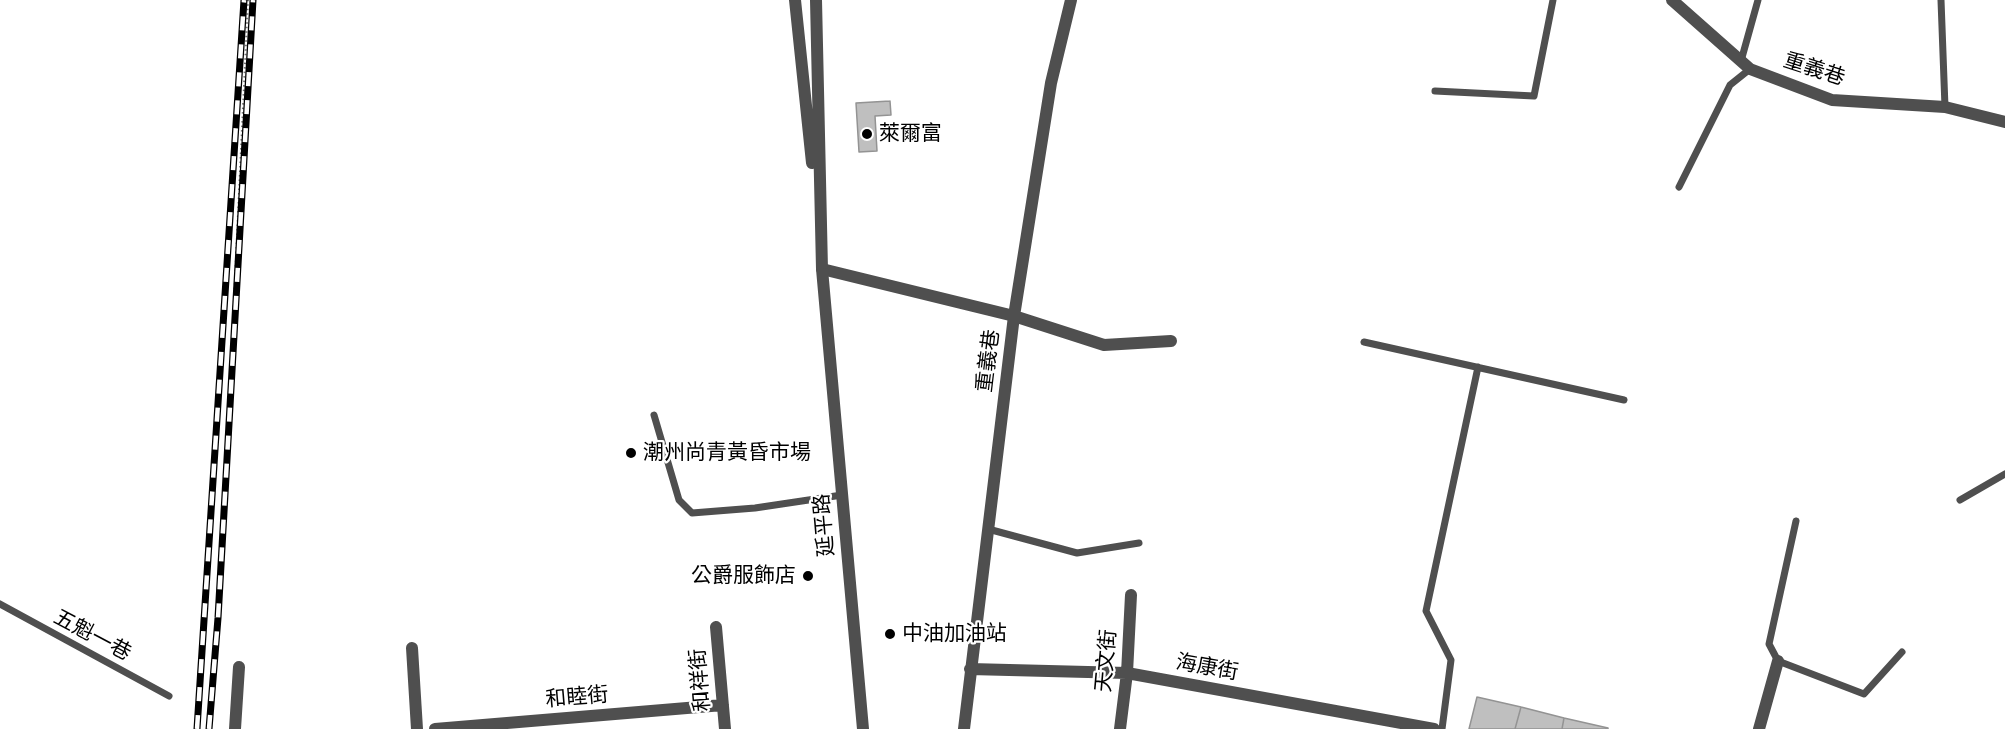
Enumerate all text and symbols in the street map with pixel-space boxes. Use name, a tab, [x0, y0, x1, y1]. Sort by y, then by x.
street label: 重義巷	[1780, 48, 1848, 92]
place label: 萊爾富	[879, 121, 942, 147]
marker: 萊爾富	[860, 127, 874, 141]
street label: 重義巷	[973, 328, 1005, 394]
place label: 潮州尚青黃昏市場	[643, 440, 811, 466]
marker: 潮州尚青黃昏市場	[624, 446, 638, 460]
street label: 延平路	[810, 493, 840, 557]
place label: 公爵服飾店	[691, 563, 796, 589]
marker: 公爵服飾店	[801, 569, 815, 583]
street label: 五魁一巷	[49, 605, 135, 667]
place label: 中油加油站	[902, 621, 1007, 647]
marker: 中油加油站	[883, 627, 897, 641]
street label: 天文街	[1092, 629, 1122, 693]
street label: 和祥街	[686, 648, 716, 712]
street label: 海康街	[1174, 650, 1240, 686]
street label: 和睦街	[545, 683, 609, 713]

